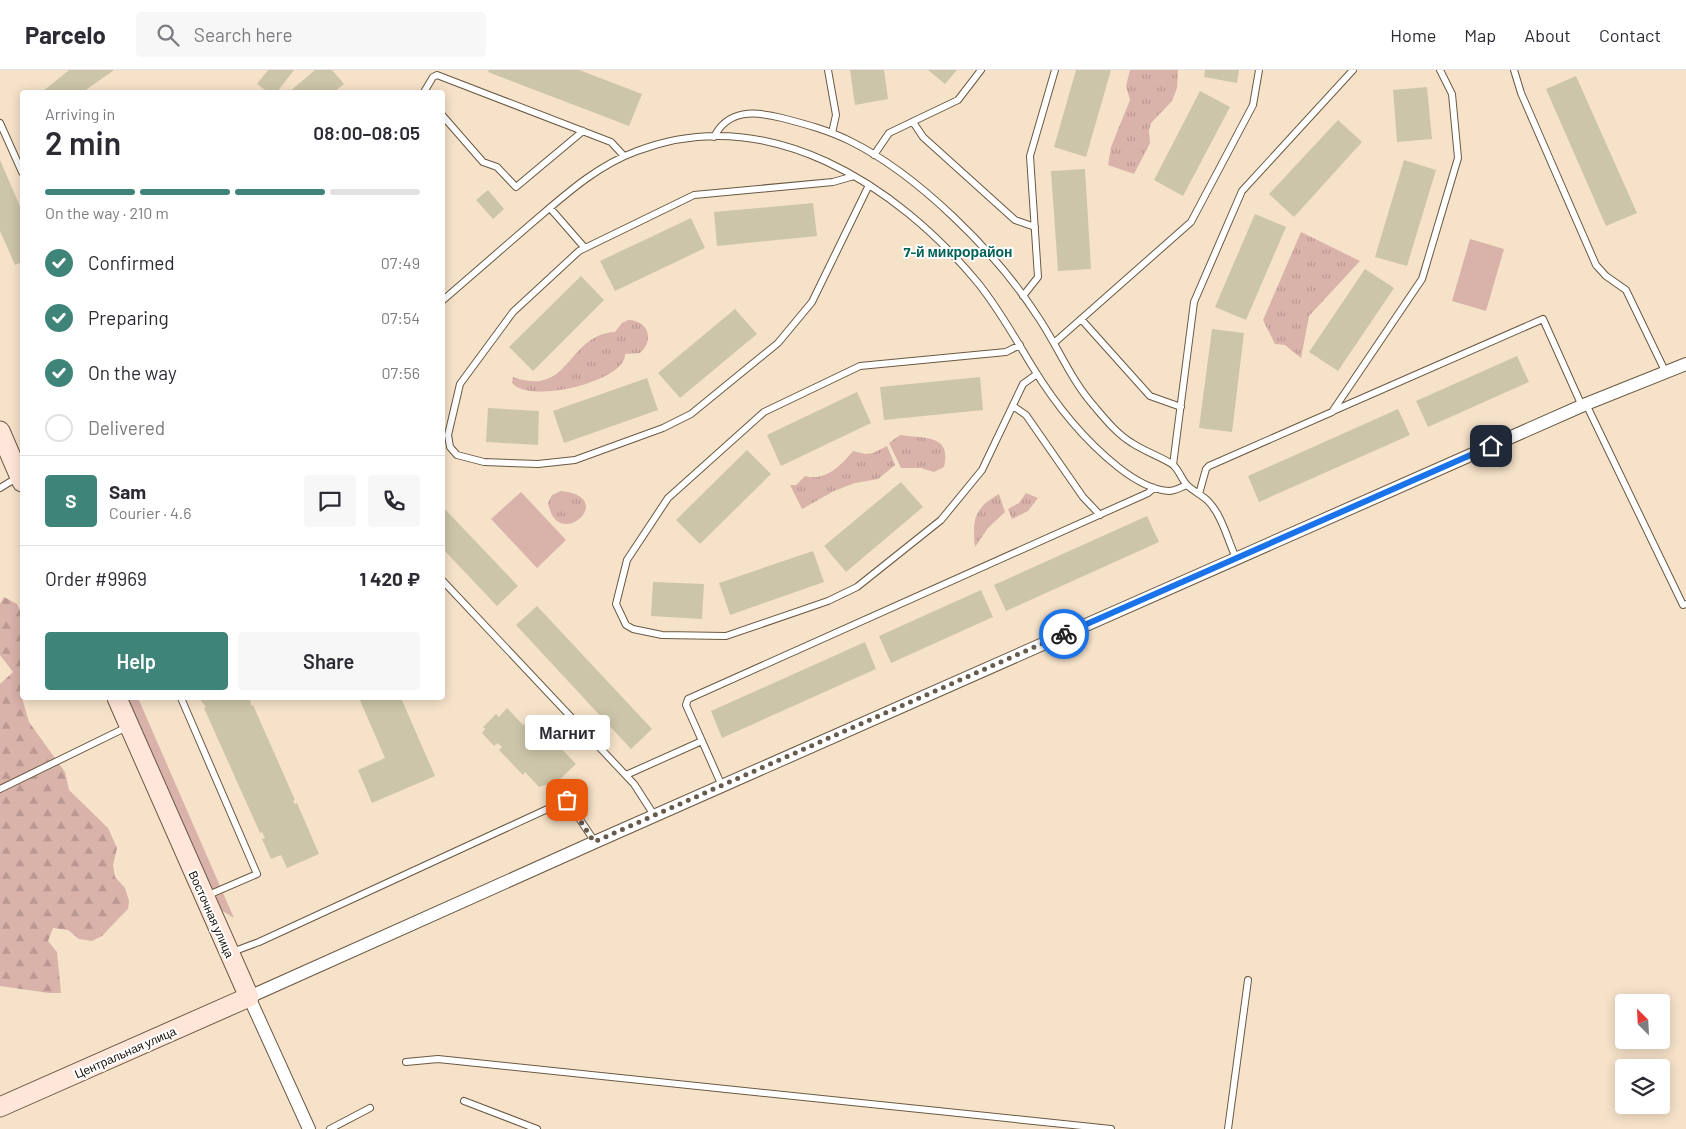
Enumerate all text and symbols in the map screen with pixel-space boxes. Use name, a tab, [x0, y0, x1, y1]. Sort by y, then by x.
search box	[136, 12, 486, 57]
text: Parcelo	[25, 20, 106, 49]
icon: search	[154, 21, 182, 49]
text: Search here	[194, 23, 293, 46]
text: Home	[1390, 24, 1436, 46]
text: Map	[1464, 24, 1496, 46]
text: About	[1524, 24, 1571, 46]
text: Contact	[1599, 24, 1661, 46]
text: Arriving in	[45, 104, 115, 123]
text: 08:00–08:05	[313, 121, 420, 144]
text: 2 min	[45, 123, 121, 161]
text: On the way · 210 m	[45, 203, 169, 222]
district label: 7-й микрорайон	[903, 243, 1013, 260]
icon: check	[45, 249, 73, 277]
text: Confirmed	[88, 251, 175, 274]
text: 07:49	[381, 253, 420, 272]
icon: check	[45, 304, 73, 332]
text: Preparing	[88, 306, 169, 329]
text: 07:54	[381, 308, 420, 327]
icon: check	[45, 359, 73, 387]
text: On the way	[88, 361, 177, 384]
text: 07:56	[382, 363, 420, 382]
text: Delivered	[88, 416, 165, 439]
pin	[1470, 425, 1512, 467]
icon: home	[1477, 432, 1505, 460]
button: chat	[304, 475, 356, 527]
button: phone	[368, 475, 420, 527]
text: Sam	[109, 480, 146, 503]
text: S	[65, 489, 77, 512]
text: Courier · 4.6	[109, 503, 192, 522]
text: Order #9969	[45, 567, 147, 590]
text: 1 420 ₽	[359, 567, 420, 590]
courier	[1039, 609, 1089, 659]
icon: bike	[1050, 620, 1078, 648]
button: Help	[45, 632, 228, 690]
button: Share	[238, 632, 420, 690]
callout: Магнит	[524, 715, 610, 750]
text: Магнит	[539, 723, 596, 742]
pin	[546, 779, 588, 821]
icon: bag	[553, 786, 581, 814]
street label: Восточная улица	[186, 868, 238, 960]
north arrow	[1615, 994, 1670, 1049]
map controls	[1615, 994, 1670, 1114]
street label: Центральная улица	[72, 1023, 179, 1082]
button: layers	[1615, 1059, 1670, 1114]

